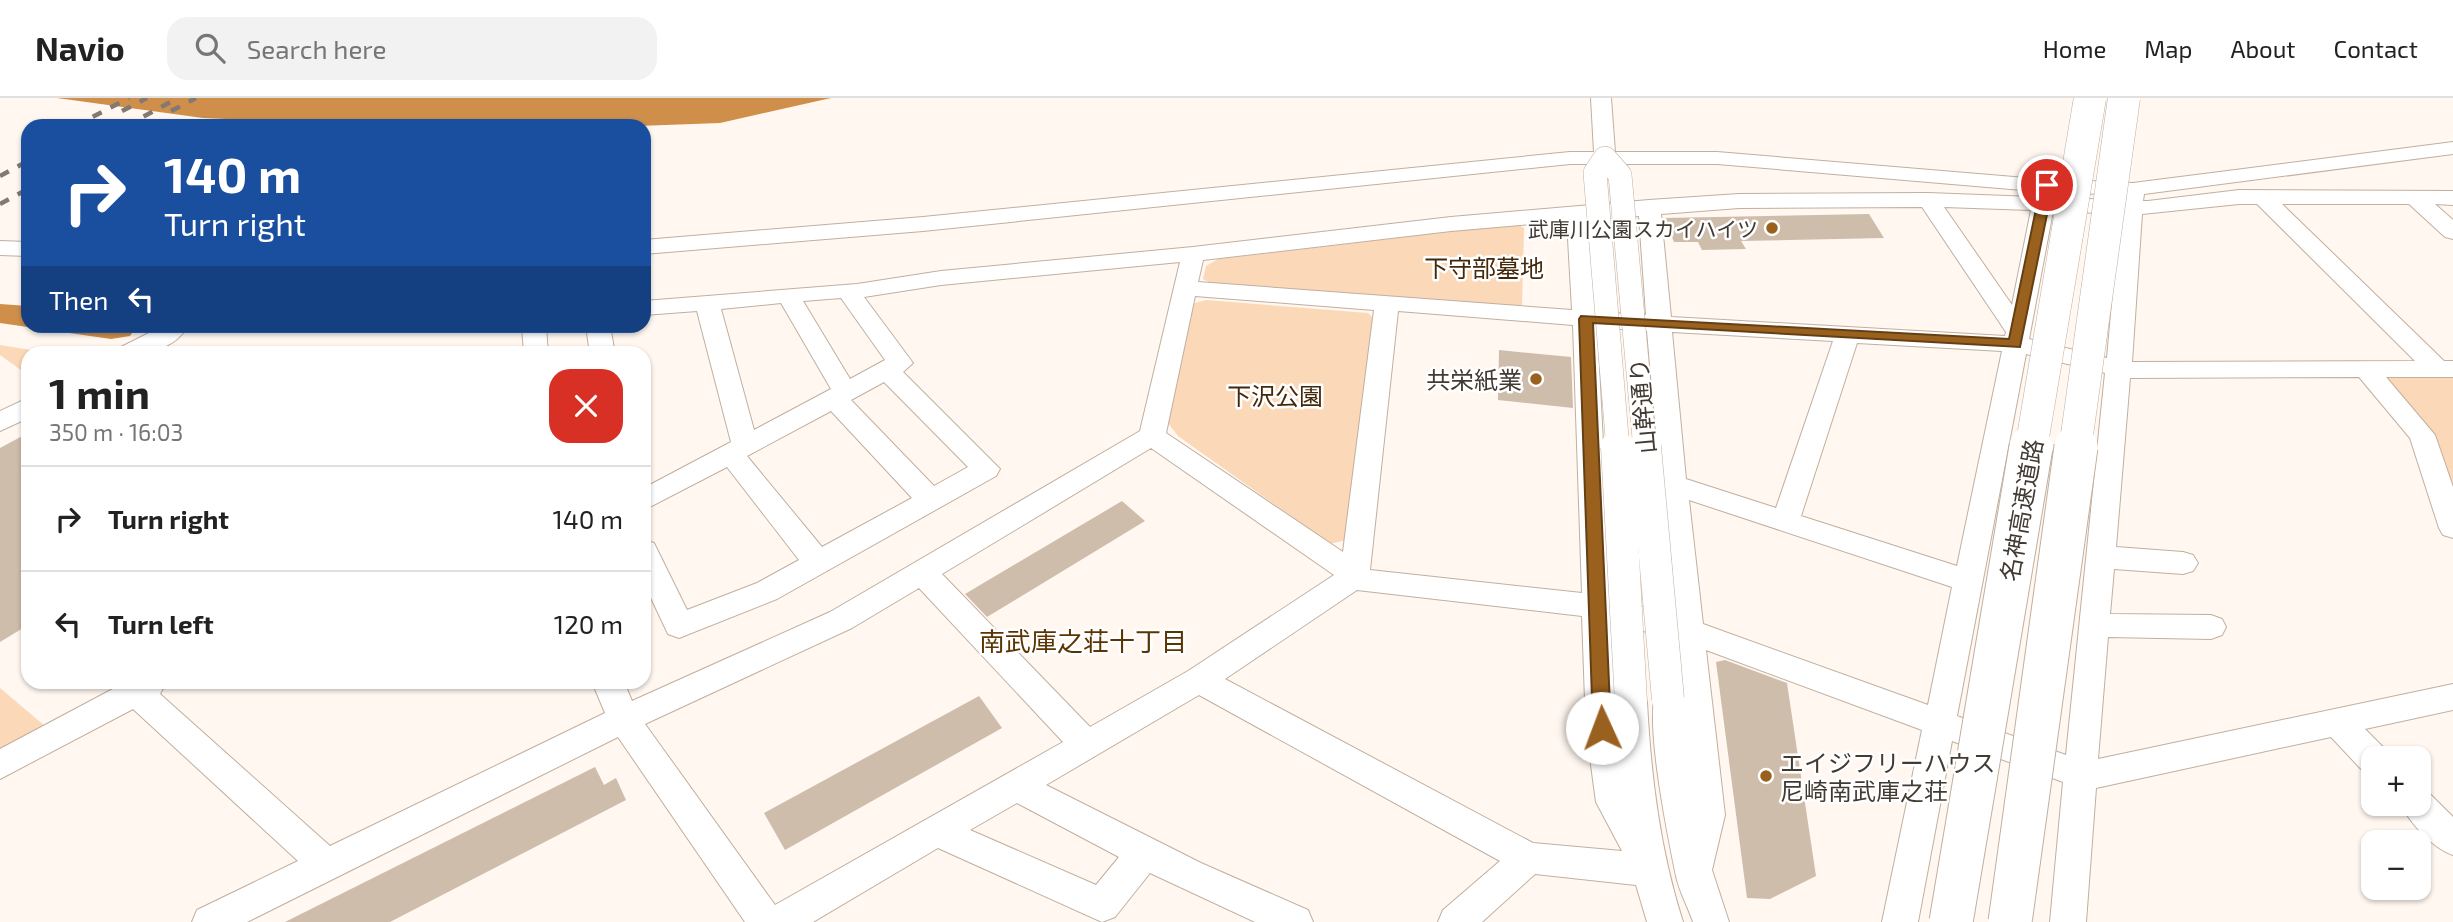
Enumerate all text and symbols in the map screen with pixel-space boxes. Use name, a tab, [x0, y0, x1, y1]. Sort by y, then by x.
search box	[167, 17, 657, 80]
text: Navio	[35, 28, 125, 68]
icon: search	[191, 29, 229, 67]
text: Search here	[247, 33, 386, 64]
text: Home	[2043, 34, 2106, 63]
text: Map	[2144, 34, 2192, 63]
text: About	[2230, 34, 2296, 63]
text: Contact	[2334, 34, 2418, 63]
text: 140 m	[164, 144, 301, 203]
icon: right	[49, 147, 140, 238]
pin	[2017, 155, 2077, 215]
icon: arrive	[2028, 166, 2066, 204]
text: Turn right	[164, 204, 306, 242]
place label: 武庫川公園スカイハイツ	[1528, 216, 1758, 241]
marker: 武庫川公園スカイハイツ	[1764, 220, 1780, 236]
park label: 下守部墓地	[1424, 253, 1544, 282]
icon: left	[122, 280, 160, 318]
text: Then	[49, 284, 108, 315]
street label: 山幹通り	[1623, 357, 1661, 455]
place label: 共栄紙業	[1426, 365, 1522, 394]
text: 1 min	[49, 367, 150, 417]
button: close	[549, 369, 623, 443]
marker: 共栄紙業	[1528, 371, 1544, 387]
park label: 下沢公園	[1227, 381, 1323, 410]
text: 350 m · 16:03	[49, 418, 183, 446]
street label: 名神高速道路	[1994, 437, 2048, 583]
icon: right	[49, 500, 87, 538]
text: Turn right	[108, 503, 229, 534]
text: 140 m	[552, 503, 623, 534]
icon: left	[49, 605, 87, 643]
text: Turn left	[108, 608, 214, 639]
text: 120 m	[554, 608, 623, 639]
district label: 南武庫之荘十丁目	[979, 625, 1187, 656]
position arrow	[1565, 691, 1639, 765]
map controls	[2361, 746, 2431, 900]
button: +	[2361, 746, 2431, 816]
place label: エイジフリーハウス 尼崎南武庫之荘	[1780, 748, 1996, 805]
marker: エイジフリーハウス 尼崎南武庫之荘	[1758, 768, 1774, 784]
button: −	[2361, 830, 2431, 900]

